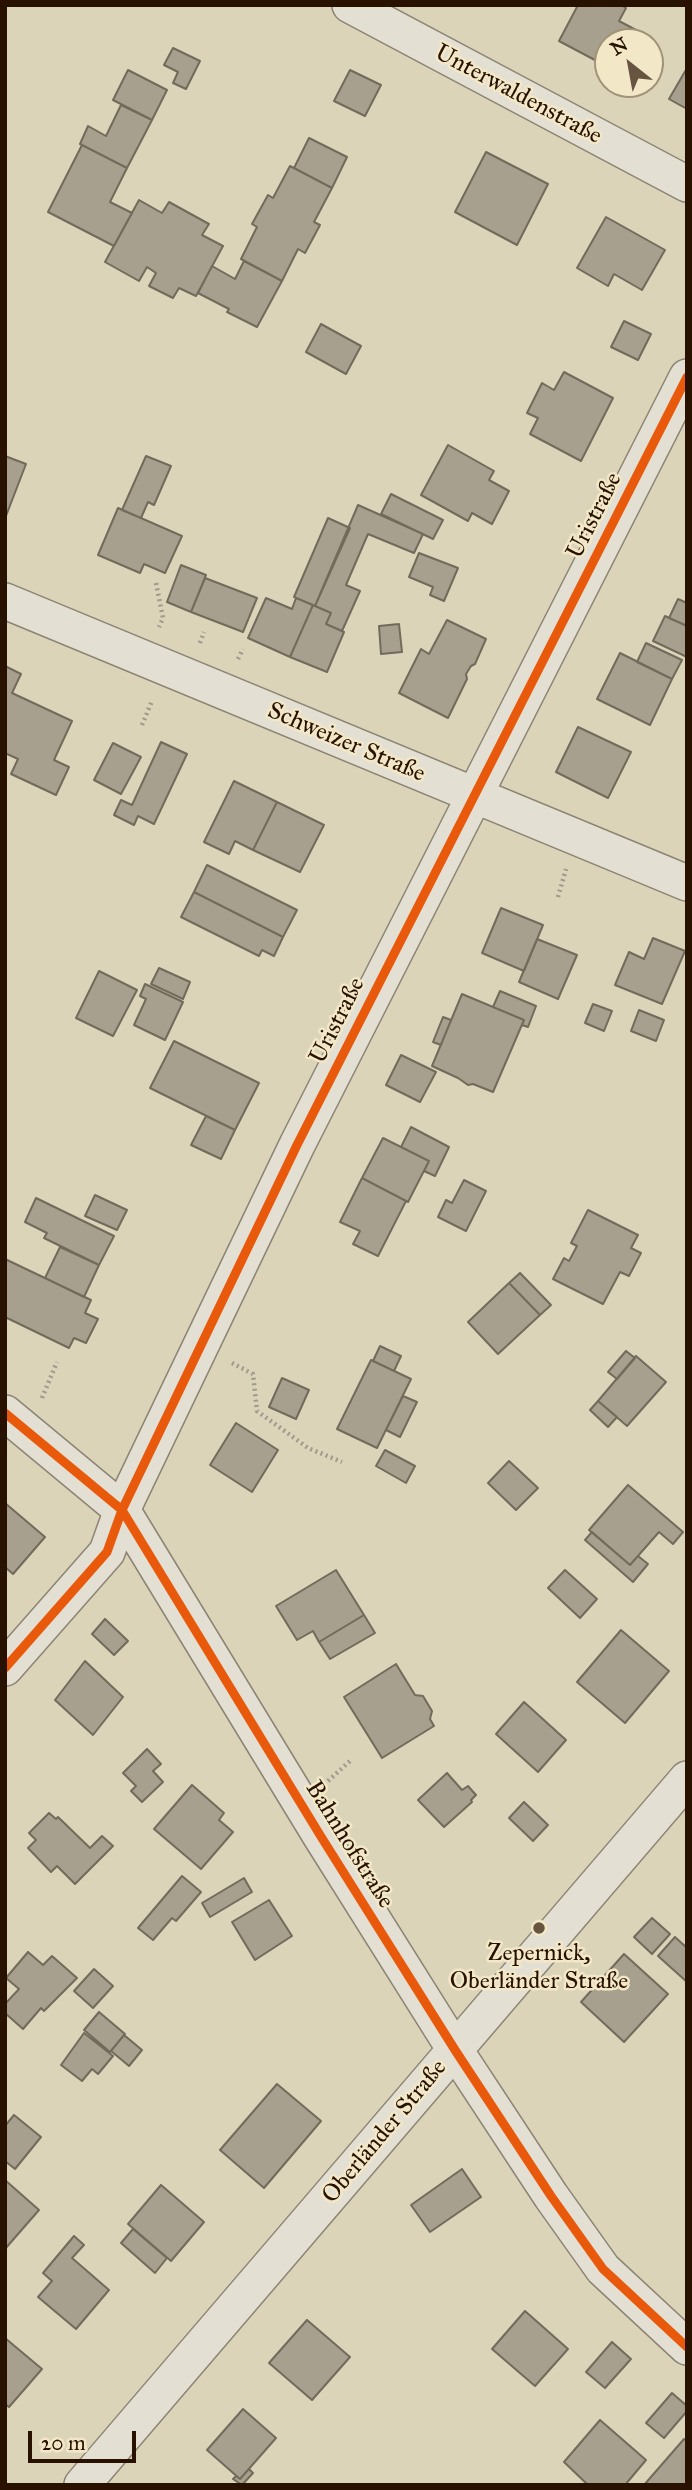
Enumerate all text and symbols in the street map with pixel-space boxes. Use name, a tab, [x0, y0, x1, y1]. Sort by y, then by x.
north arrow	[594, 28, 664, 98]
text: N	[606, 32, 632, 60]
street label: Unterwaldenstraße	[430, 39, 606, 151]
street label: Uristraße	[561, 468, 629, 564]
street label: Schweizer Straße	[263, 697, 429, 789]
street label: Uristraße	[304, 973, 372, 1069]
street label: Bahnhofstraße	[298, 1776, 400, 1914]
marker: Zepernick, Oberländer Straße	[531, 1920, 547, 1936]
place label: Zepernick, Oberländer Straße	[450, 1940, 628, 1996]
street label: Oberländer Straße	[317, 2054, 453, 2210]
scale bar	[32, 2416, 140, 2460]
text: 20 m	[41, 2430, 86, 2456]

